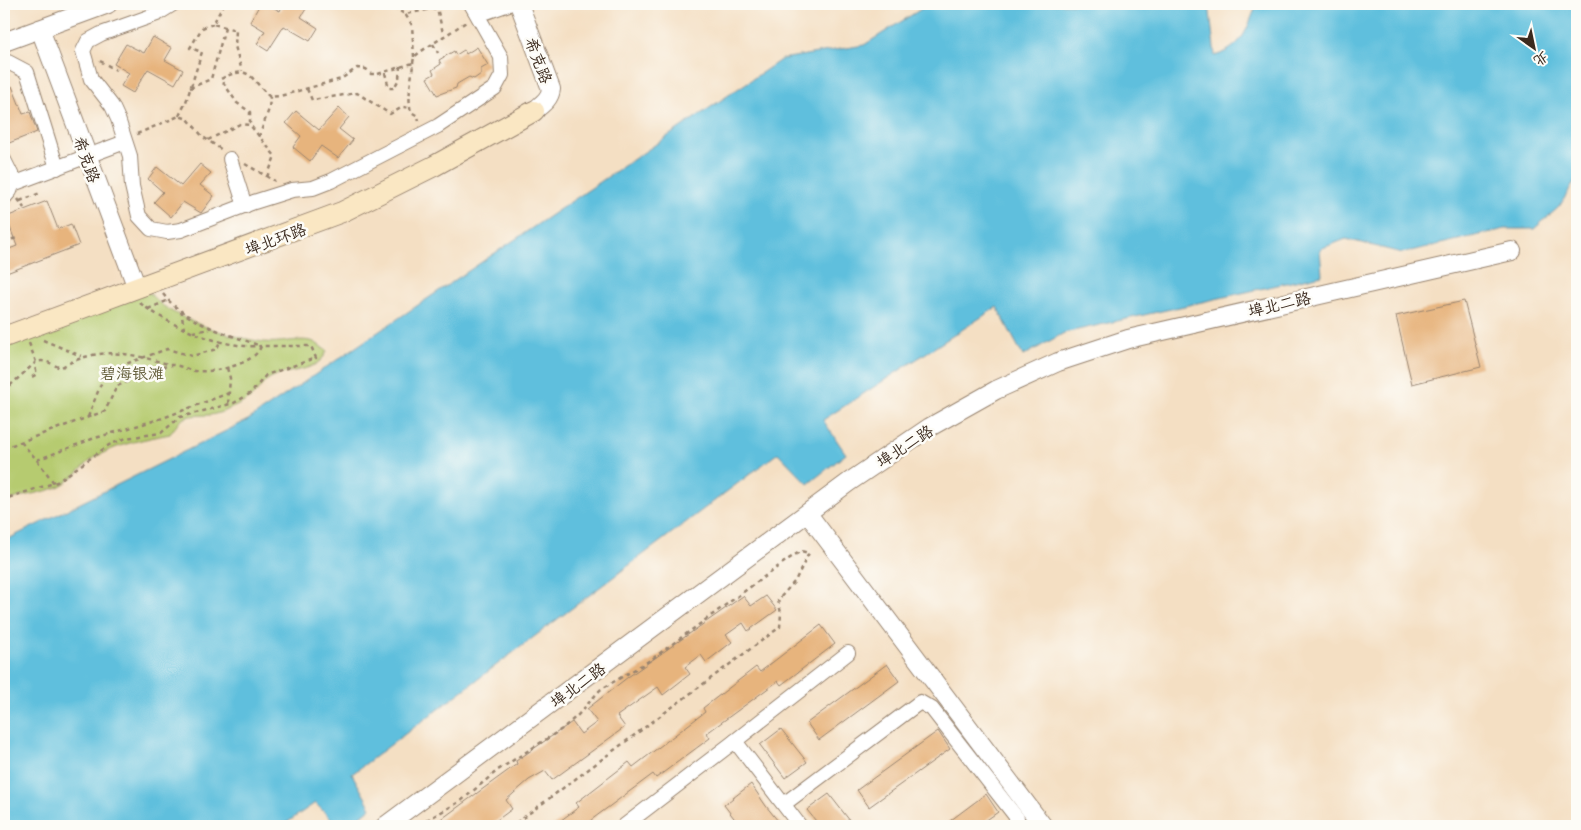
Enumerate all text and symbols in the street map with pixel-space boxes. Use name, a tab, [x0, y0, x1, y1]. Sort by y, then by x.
north arrow	[1508, 22, 1558, 72]
street label: 希克路	[520, 33, 560, 87]
text: 北	[1530, 47, 1553, 72]
street label: 希克路	[69, 132, 107, 186]
street label: 埠北环路	[241, 216, 309, 260]
street label: 埠北二路	[1245, 284, 1313, 322]
park label: 碧海银滩	[100, 360, 164, 384]
street label: 埠北二路	[871, 418, 937, 472]
street label: 埠北二路	[544, 655, 610, 713]

